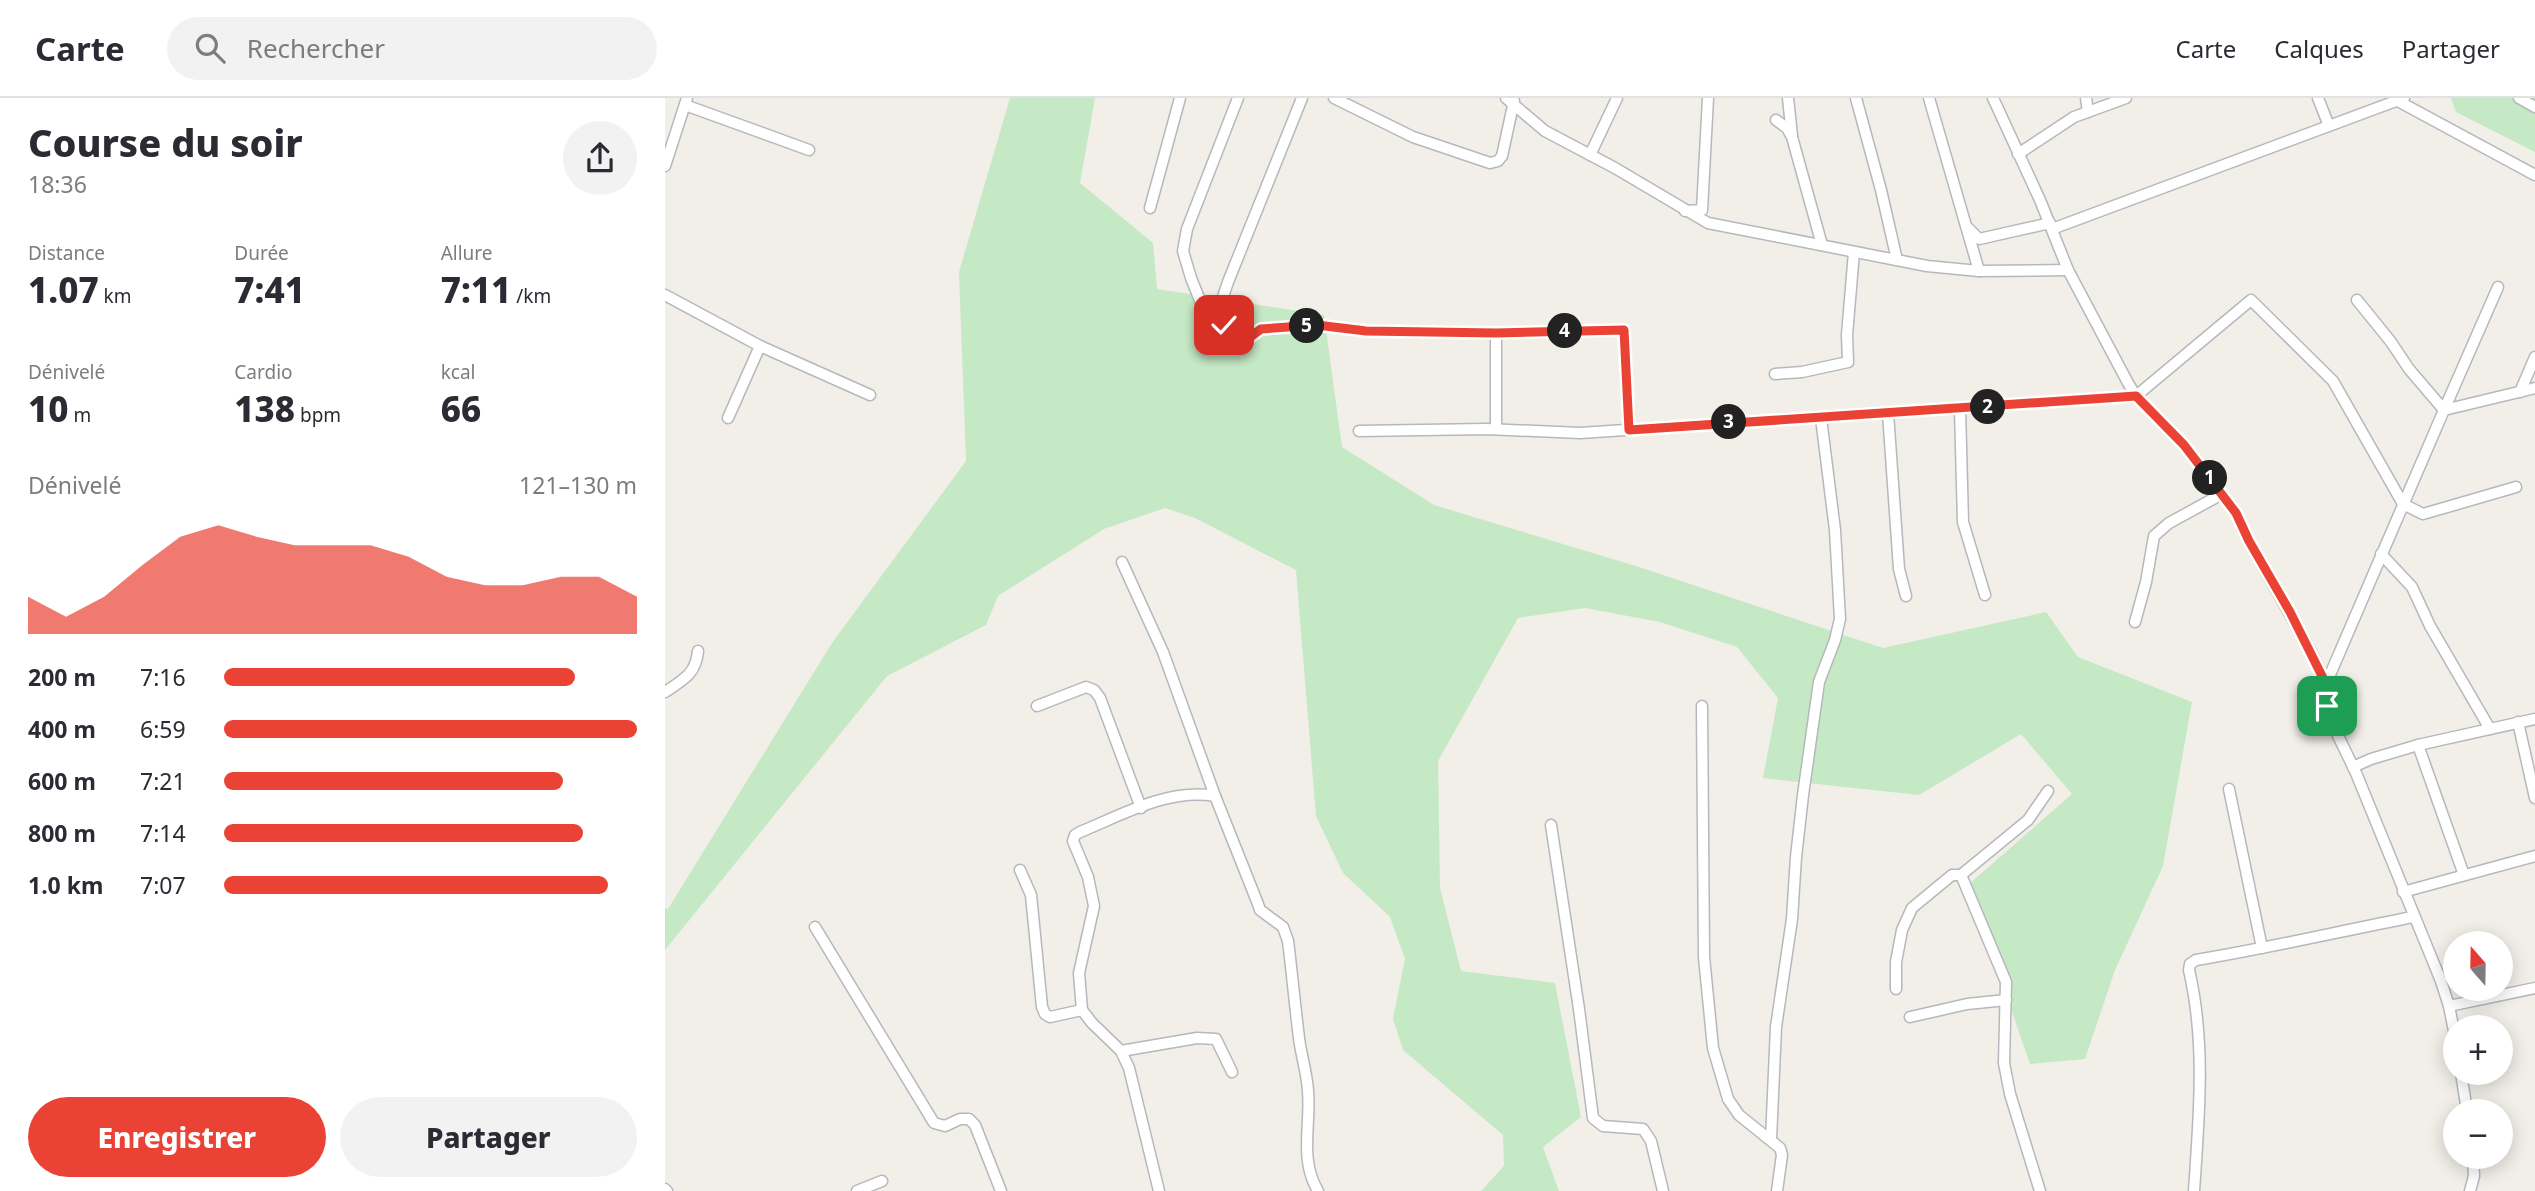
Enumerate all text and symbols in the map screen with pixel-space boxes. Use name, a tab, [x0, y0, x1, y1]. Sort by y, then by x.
search box	[167, 17, 657, 80]
text: Carte	[35, 26, 125, 71]
icon: search	[191, 29, 229, 67]
text: Rechercher	[247, 30, 385, 66]
text: Carte	[2176, 32, 2236, 65]
text: Calques	[2274, 32, 2364, 65]
text: Partager	[2402, 32, 2500, 65]
text: Course du soir	[28, 116, 303, 168]
button: share	[563, 121, 637, 195]
text: 18:36	[28, 168, 87, 200]
text: Distance	[28, 240, 105, 266]
text: Durée	[234, 240, 289, 266]
text: Allure	[441, 240, 493, 266]
text: 1.07	[28, 266, 99, 313]
text: 7:41	[234, 266, 305, 313]
text: 7:11	[441, 266, 511, 313]
text: km	[99, 283, 132, 309]
text: /km	[511, 283, 551, 309]
pin	[1194, 295, 1254, 355]
icon: check	[1205, 306, 1243, 344]
pin: 5	[1289, 308, 1325, 344]
text: 5	[1301, 312, 1312, 338]
pin: 4	[1548, 314, 1583, 348]
text: 4	[1559, 317, 1570, 343]
text: Dénivelé	[28, 359, 105, 385]
text: Cardio	[234, 359, 293, 385]
text: kcal	[441, 359, 475, 385]
text: 10	[28, 385, 68, 432]
text: 138	[234, 385, 295, 432]
text: 66	[441, 385, 481, 432]
pin: 2	[1971, 390, 2005, 424]
text: 2	[1982, 393, 1993, 419]
text: m	[68, 402, 91, 428]
text: bpm	[295, 402, 341, 428]
pin: 3	[1711, 404, 1747, 440]
text: 3	[1723, 408, 1734, 434]
pin: 1	[2193, 460, 2227, 496]
text: 1	[2204, 464, 2215, 490]
text: Dénivelé	[28, 469, 121, 501]
text: 121–130 m	[519, 469, 637, 501]
text: 200 m	[28, 661, 96, 693]
text: 7:16	[140, 661, 186, 693]
pin	[2297, 676, 2357, 736]
icon: arrive	[2308, 687, 2346, 725]
text: 400 m	[28, 713, 96, 745]
text: 6:59	[140, 713, 186, 745]
text: 600 m	[28, 765, 96, 797]
text: 7:21	[140, 765, 186, 797]
text: 800 m	[28, 817, 96, 849]
text: 7:14	[140, 817, 186, 849]
text: 1.0 km	[28, 869, 103, 901]
text: 7:07	[140, 869, 186, 901]
north arrow	[2443, 931, 2513, 1001]
map controls	[2443, 931, 2513, 1169]
button: +	[2443, 1015, 2513, 1085]
button: Enregistrer	[28, 1097, 326, 1177]
button: Partager	[340, 1097, 637, 1177]
button: −	[2443, 1099, 2513, 1169]

